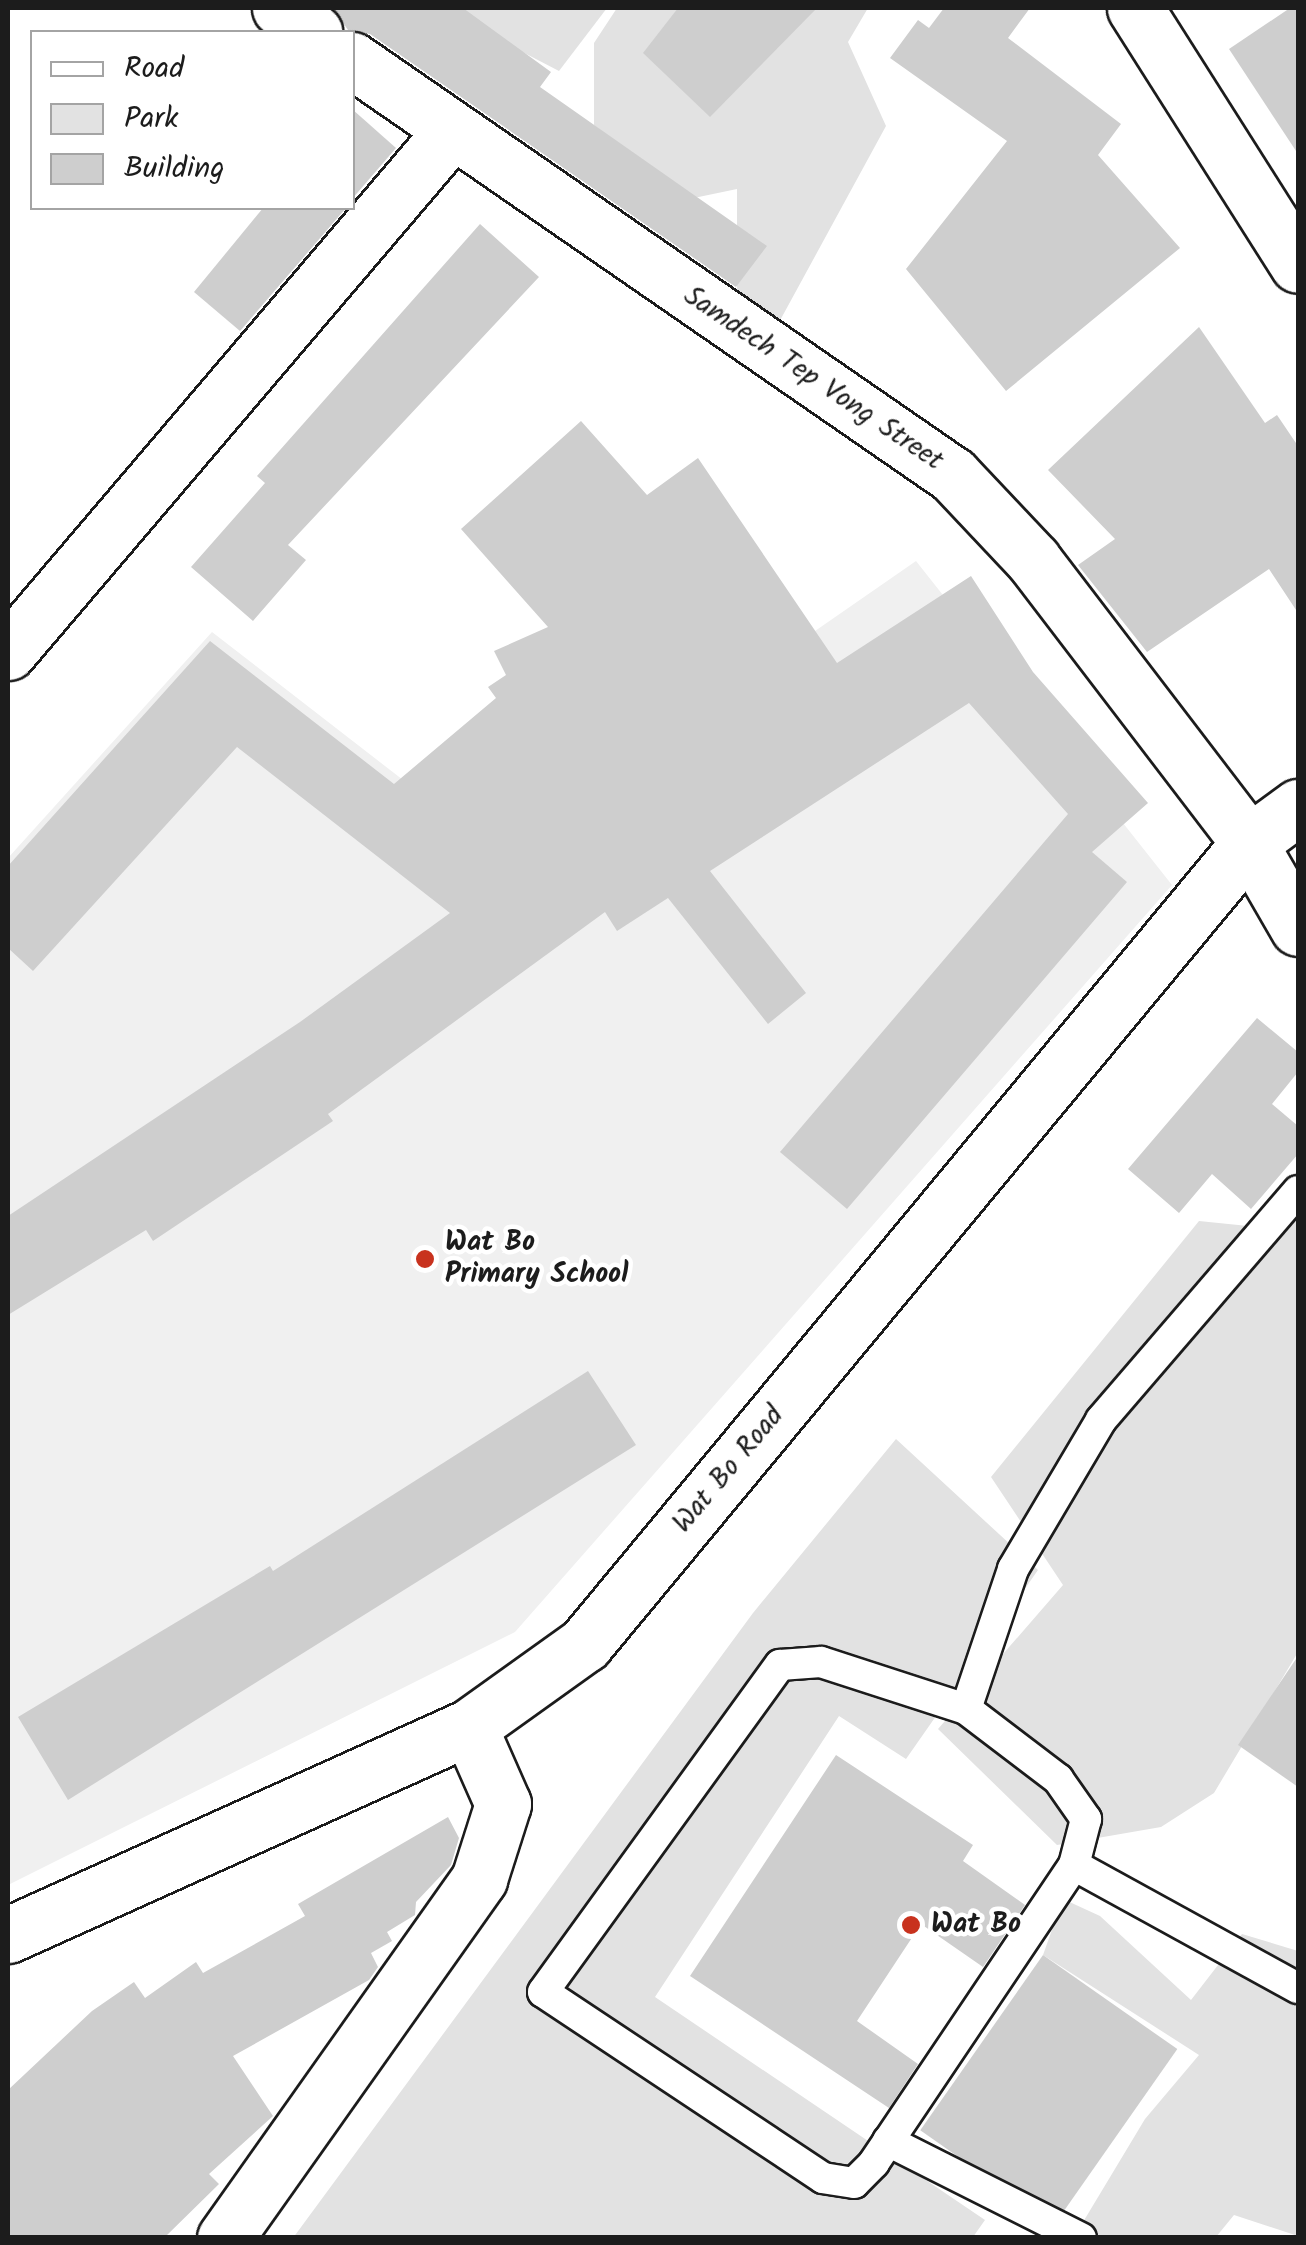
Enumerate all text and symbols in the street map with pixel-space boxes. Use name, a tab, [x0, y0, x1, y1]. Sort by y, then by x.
legend	[30, 30, 355, 210]
text: Road	[124, 45, 184, 93]
text: Park	[124, 95, 178, 143]
text: Building	[124, 145, 224, 193]
street label: Samdech Tep Vong Street	[677, 280, 949, 478]
place label: Wat Bo Primary School	[445, 1226, 628, 1292]
marker: Wat Bo Primary School	[414, 1248, 436, 1270]
street label: Wat Bo Road	[666, 1400, 792, 1540]
place label: Wat Bo	[931, 1908, 1021, 1942]
marker: Wat Bo	[900, 1914, 922, 1936]

